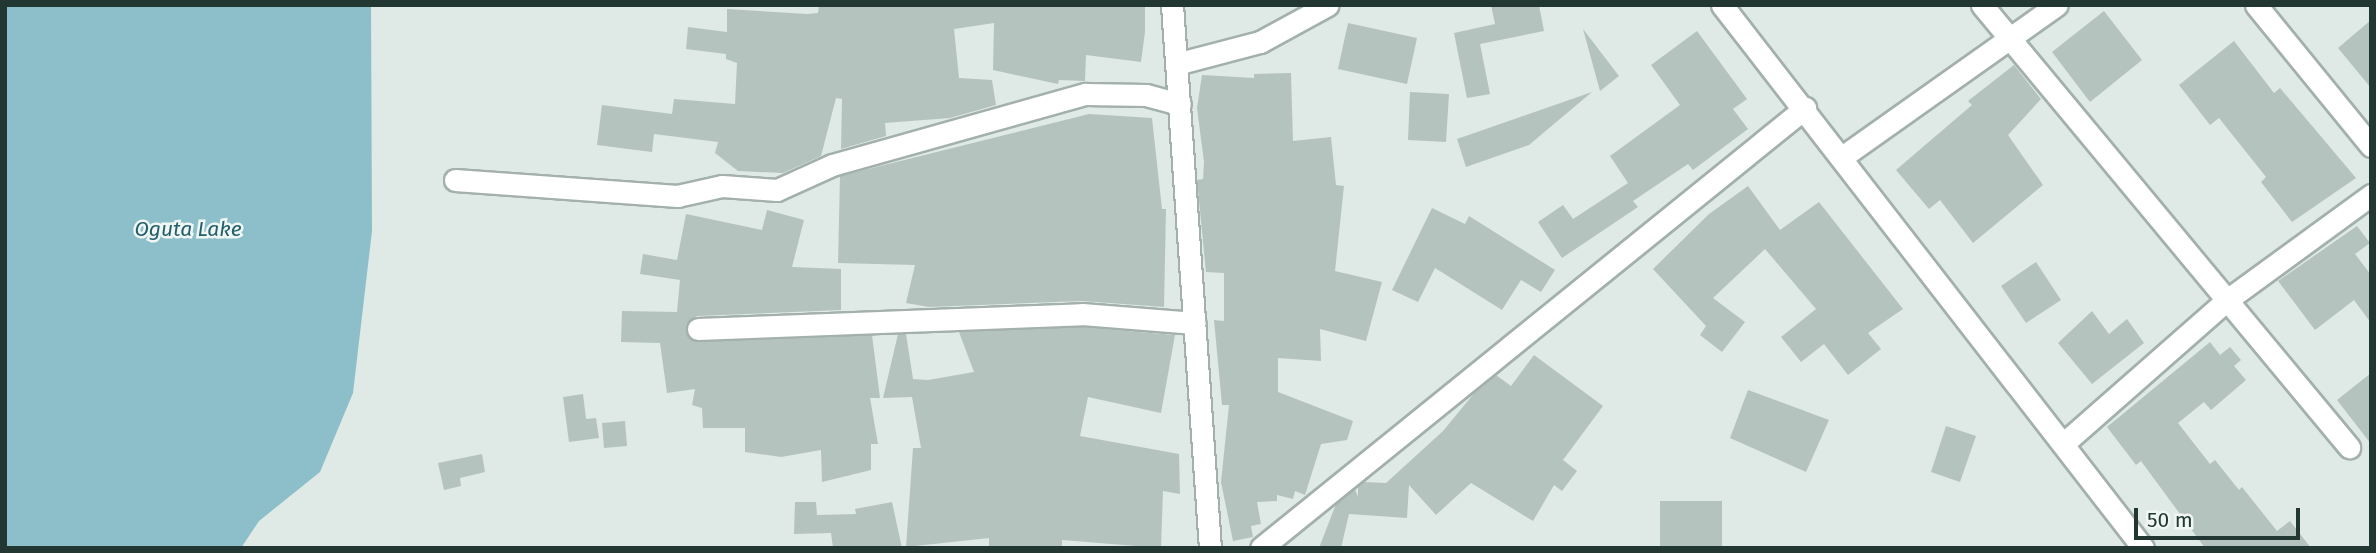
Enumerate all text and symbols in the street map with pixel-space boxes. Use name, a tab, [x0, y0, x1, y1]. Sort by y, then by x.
water label: Oguta Lake	[134, 216, 242, 242]
scale bar	[2138, 494, 2304, 538]
text: 50 m	[2147, 507, 2193, 533]

